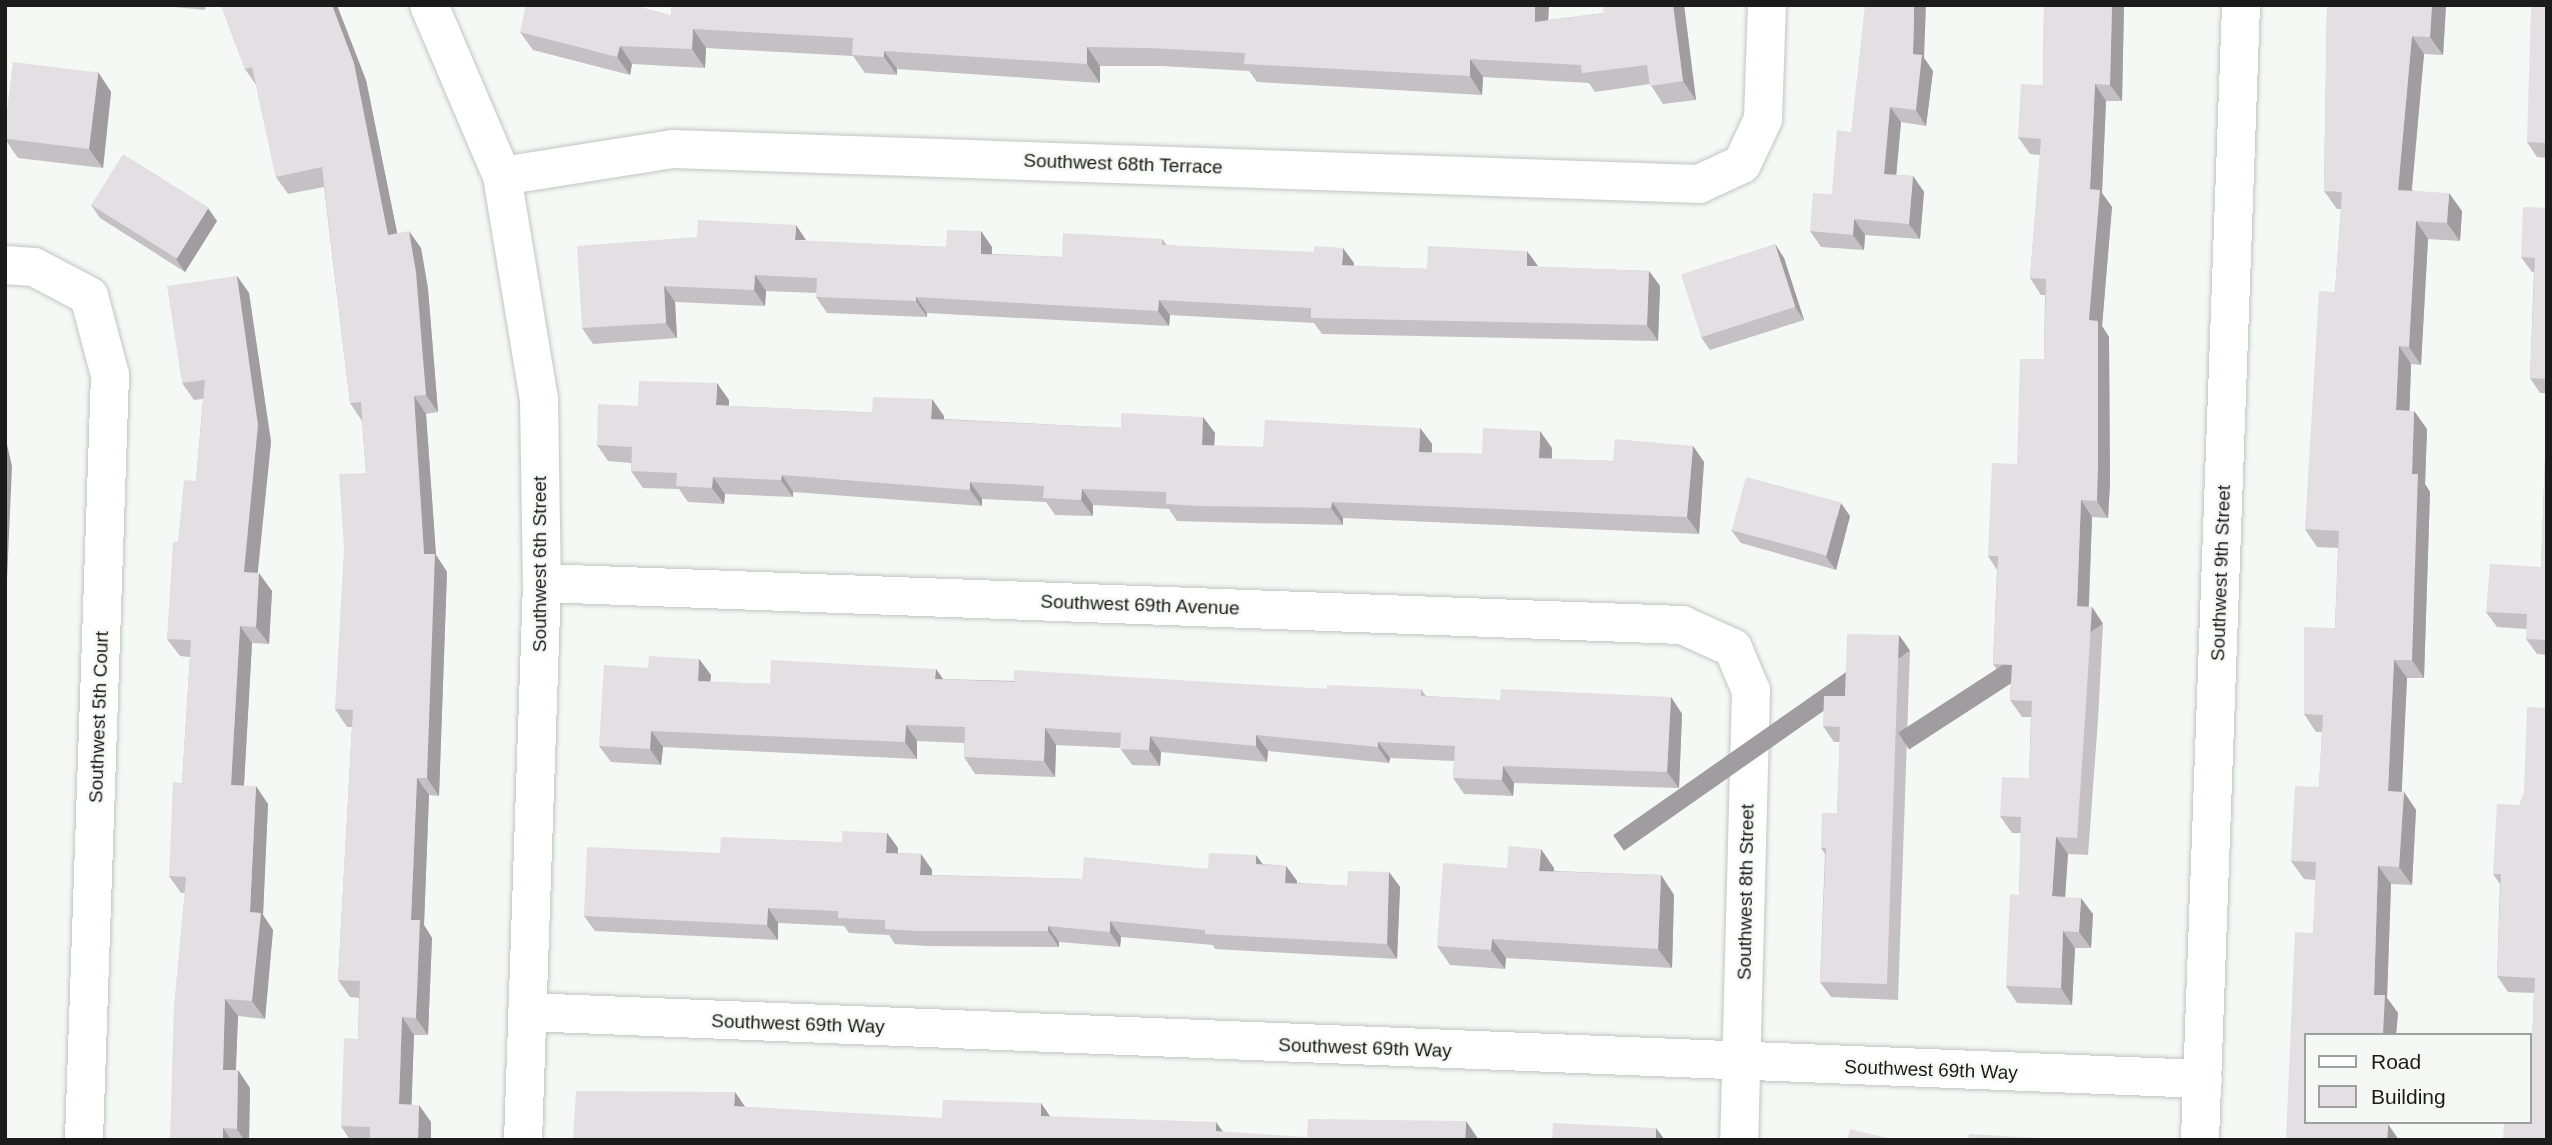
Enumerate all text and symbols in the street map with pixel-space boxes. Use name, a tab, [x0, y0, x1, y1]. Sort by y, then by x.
street label: Southwest 68th Terrace	[1023, 149, 1223, 179]
street label: Southwest 6th Street	[529, 476, 551, 652]
street label: Southwest 9th Street	[2207, 484, 2235, 662]
street label: Southwest 69th Avenue	[1039, 590, 1241, 620]
street label: Southwest 5th Court	[85, 631, 113, 803]
street label: Southwest 8th Street	[1733, 804, 1759, 980]
street label: Southwest 69th Way	[711, 1010, 885, 1038]
legend	[2304, 1033, 2531, 1124]
street label: Southwest 69th Way	[1278, 1034, 1452, 1062]
text: Road	[2371, 1050, 2421, 1073]
street label: Southwest 69th Way	[1844, 1056, 2018, 1084]
text: Building	[2371, 1085, 2446, 1108]

